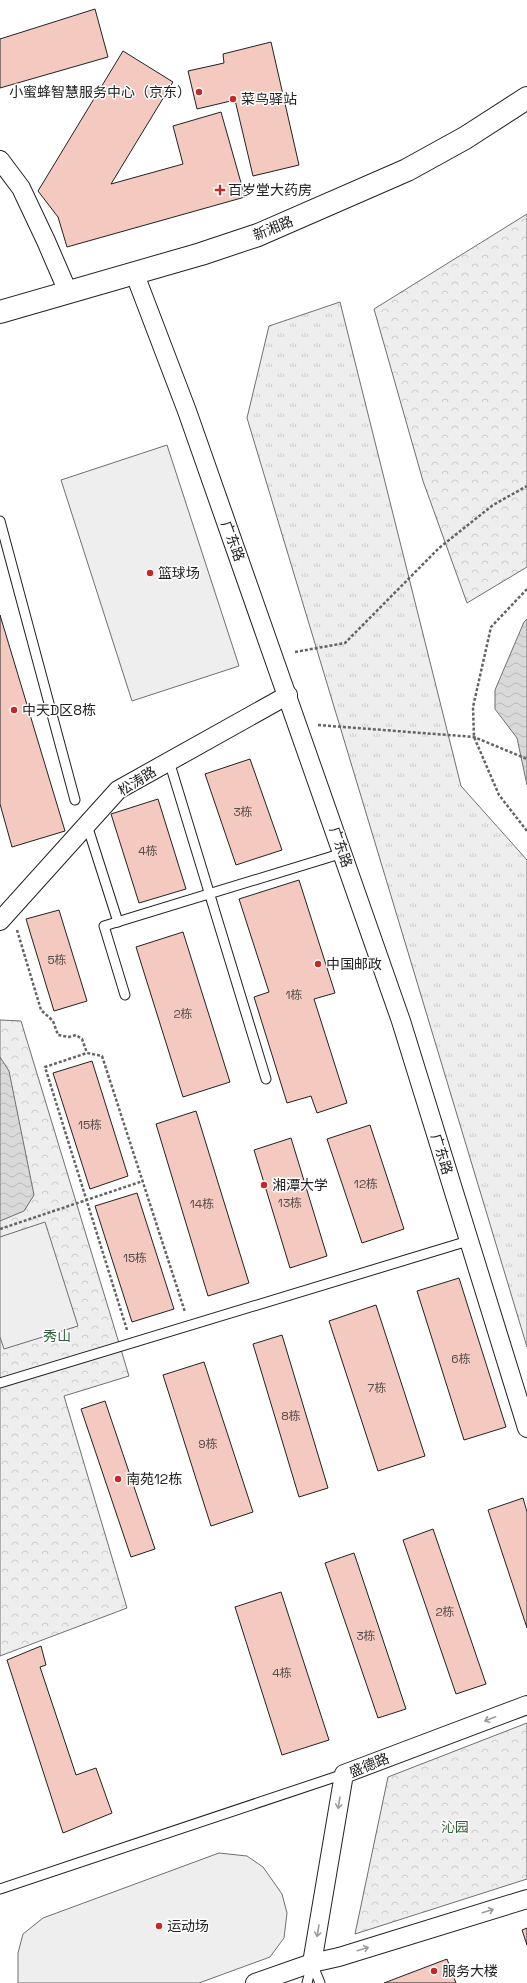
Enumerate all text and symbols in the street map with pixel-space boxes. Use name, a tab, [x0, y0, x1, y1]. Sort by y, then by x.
place label: 小蜜蜂智慧服务中心（京东）	[9, 83, 191, 101]
marker: 小蜜蜂智慧服务中心（京东）	[194, 87, 204, 97]
place label: 菜鸟驿站	[241, 90, 297, 108]
marker: 菜鸟驿站	[228, 94, 238, 104]
place label: 百岁堂大药房	[228, 181, 312, 199]
marker: 百岁堂大药房	[215, 185, 225, 195]
street label: 新湘路	[250, 212, 296, 244]
street label: 广东路	[217, 518, 249, 564]
place label: 篮球场	[158, 564, 200, 582]
marker: 篮球场	[145, 568, 155, 578]
place label: 中天D区8栋	[22, 701, 96, 719]
marker: 中天D区8栋	[9, 705, 19, 715]
street label: 松涛路	[114, 762, 160, 800]
house number: 3栋	[233, 804, 253, 820]
street label: 广东路	[326, 824, 356, 870]
house number: 4栋	[138, 843, 158, 859]
house number: 5栋	[47, 952, 67, 968]
place label: 中国邮政	[326, 955, 382, 973]
marker: 中国邮政	[313, 959, 323, 969]
house number: 1栋	[285, 987, 303, 1003]
house number: 2栋	[173, 1006, 193, 1022]
house number: 15栋	[78, 1117, 102, 1133]
street label: 广东路	[427, 1131, 457, 1177]
place label: 湘潭大学	[272, 1176, 328, 1194]
house number: 12栋	[354, 1176, 378, 1192]
marker: 湘潭大学	[259, 1180, 269, 1190]
house number: 13栋	[278, 1195, 302, 1211]
house number: 14栋	[190, 1196, 214, 1212]
house number: 15栋	[123, 1250, 147, 1266]
park label: 秀山	[43, 1327, 71, 1345]
house number: 6栋	[451, 1351, 471, 1367]
house number: 7栋	[368, 1380, 386, 1396]
house number: 8栋	[281, 1408, 301, 1424]
house number: 9栋	[198, 1436, 218, 1452]
place label: 南苑12栋	[126, 1470, 182, 1488]
marker: 南苑12栋	[113, 1474, 123, 1484]
house number: 2栋	[435, 1604, 455, 1620]
house number: 3栋	[356, 1628, 376, 1644]
house number: 4栋	[272, 1665, 292, 1681]
one-way arrow	[485, 1715, 497, 1723]
street label: 盛德路	[346, 1749, 392, 1781]
one-way arrow	[335, 1796, 343, 1809]
park label: 沁园	[441, 1818, 469, 1836]
one-way arrow	[481, 1907, 494, 1914]
place label: 运动场	[167, 1917, 209, 1935]
marker: 运动场	[154, 1921, 164, 1931]
one-way arrow	[314, 1924, 322, 1937]
one-way arrow	[357, 1945, 370, 1952]
place label: 服务大楼	[442, 1962, 498, 1980]
marker: 服务大楼	[429, 1966, 439, 1976]

